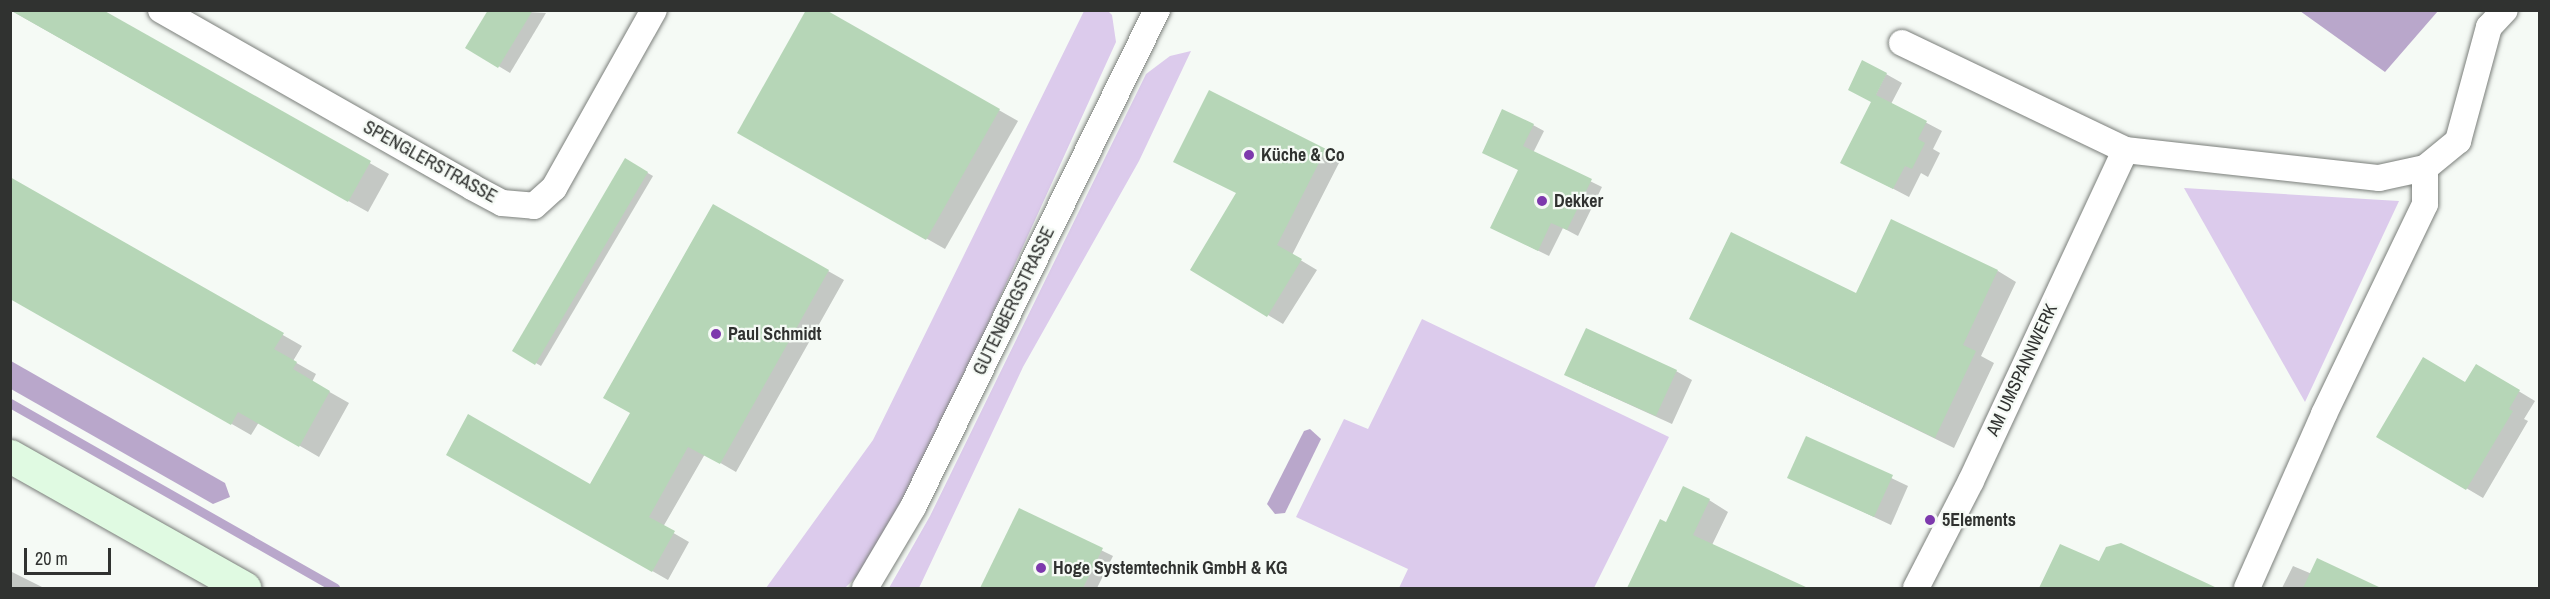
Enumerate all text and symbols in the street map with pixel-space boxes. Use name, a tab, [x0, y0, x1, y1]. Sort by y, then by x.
street label: SPENGLERSTRASSE	[359, 116, 501, 208]
place label: Küche & Co	[1261, 144, 1345, 166]
marker: Küche & Co	[1242, 148, 1256, 162]
place label: Dekker	[1554, 190, 1603, 212]
marker: Dekker	[1535, 194, 1549, 208]
street label: GUTENBERGSTRASSE	[969, 223, 1059, 379]
street label: AM UMSPANNWERK	[1982, 301, 2062, 439]
place label: Paul Schmidt	[728, 323, 822, 345]
marker: Paul Schmidt	[709, 327, 723, 341]
place label: 5Elements	[1942, 509, 2016, 531]
marker: 5Elements	[1923, 513, 1937, 527]
scale bar	[27, 536, 114, 574]
text: 20 m	[35, 546, 68, 571]
place label: Hoge Systemtechnik GmbH & KG	[1053, 557, 1288, 579]
marker: Hoge Systemtechnik GmbH & KG	[1034, 561, 1048, 575]

